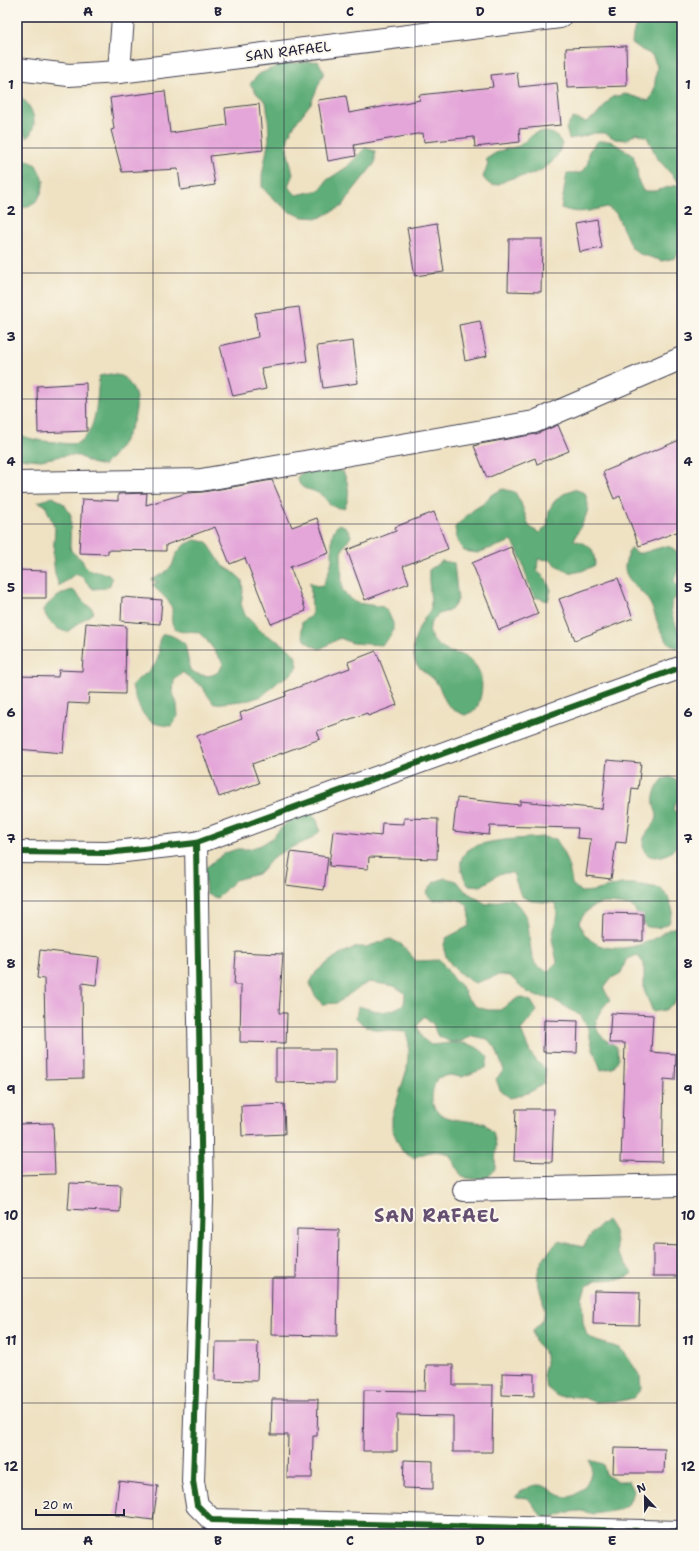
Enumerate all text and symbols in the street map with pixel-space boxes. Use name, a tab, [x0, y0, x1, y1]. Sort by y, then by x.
text: A	[83, 3, 93, 20]
text: B	[214, 3, 222, 20]
text: C	[346, 3, 354, 20]
text: D	[475, 3, 485, 20]
text: E	[608, 3, 617, 20]
street label: SAN RAFAEL	[244, 37, 332, 65]
text: 1	[8, 76, 14, 93]
text: 1	[685, 76, 691, 93]
text: 2	[6, 202, 16, 219]
text: 2	[683, 202, 693, 219]
text: 3	[6, 328, 16, 345]
text: 3	[683, 328, 693, 345]
text: 4	[6, 453, 16, 470]
text: 4	[683, 453, 693, 470]
text: 5	[7, 579, 15, 596]
text: 5	[684, 579, 692, 596]
text: 6	[6, 704, 16, 721]
text: 6	[683, 704, 693, 721]
text: 7	[6, 830, 16, 847]
text: 7	[683, 830, 693, 847]
text: 8	[6, 955, 16, 972]
text: 8	[683, 955, 693, 972]
text: 9	[6, 1081, 16, 1098]
text: 9	[683, 1081, 693, 1098]
district label: SAN RAFAEL	[374, 1204, 500, 1228]
text: 10	[4, 1207, 18, 1224]
text: 10	[681, 1207, 695, 1224]
text: 11	[5, 1332, 17, 1349]
text: 11	[682, 1332, 694, 1349]
text: 12	[4, 1458, 18, 1475]
text: 12	[681, 1458, 695, 1475]
north arrow	[625, 1477, 665, 1517]
text: N	[635, 1479, 649, 1497]
scale bar	[36, 1491, 124, 1517]
text: 20 m	[42, 1497, 73, 1513]
text: A	[83, 1532, 93, 1549]
text: B	[214, 1532, 222, 1549]
text: C	[346, 1532, 354, 1549]
text: D	[475, 1532, 485, 1549]
text: E	[608, 1532, 617, 1549]

